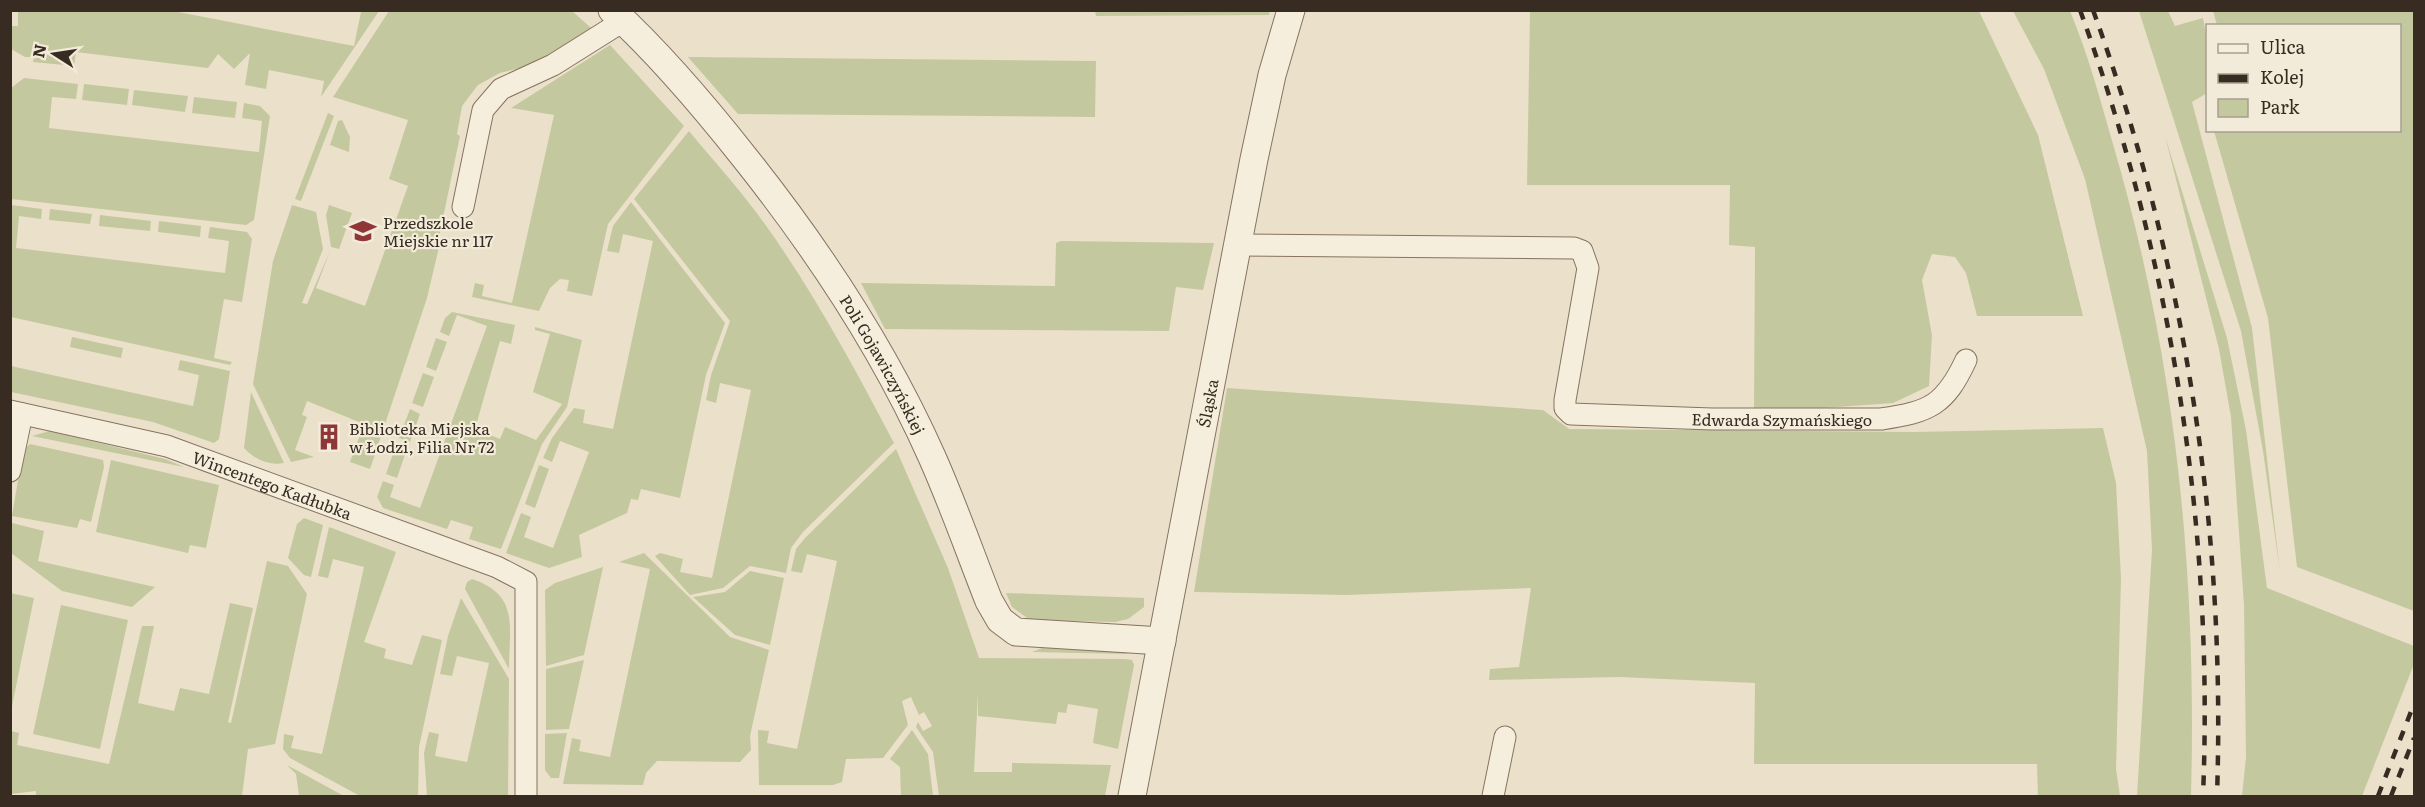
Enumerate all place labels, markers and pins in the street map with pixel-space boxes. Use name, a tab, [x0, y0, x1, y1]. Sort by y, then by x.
place label: Przedszkole Miejskie nr 117	[383, 210, 493, 252]
school or university icon: Przedszkole Miejskie nr 117	[348, 216, 378, 246]
place label: Biblioteka Miejska w Łodzi, Filia Nr 72	[349, 416, 494, 458]
building icon: Biblioteka Miejska w Łodzi, Filia Nr 72	[314, 422, 344, 452]

